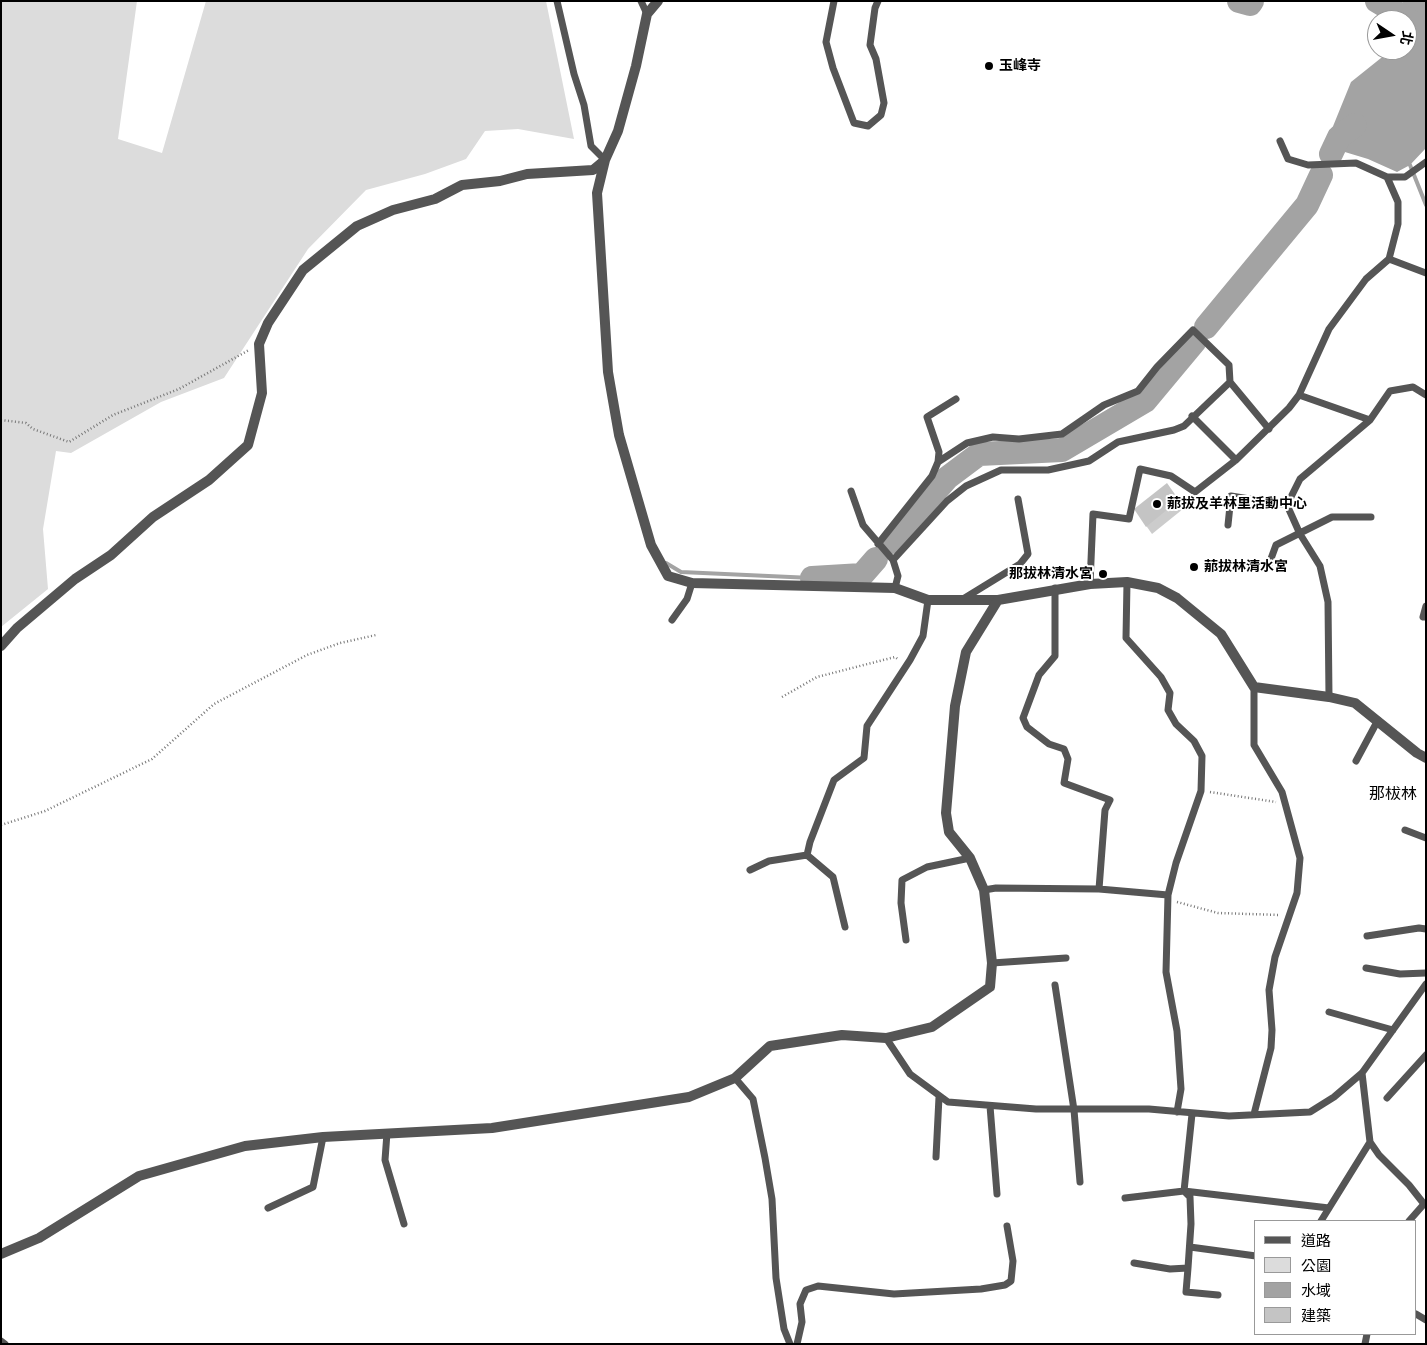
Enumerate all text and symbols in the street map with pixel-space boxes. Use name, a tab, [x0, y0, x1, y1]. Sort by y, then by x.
north arrow	[1367, 10, 1417, 60]
text: 北	[1396, 29, 1416, 47]
place label: 玉峰寺	[999, 58, 1041, 74]
marker: 玉峰寺	[983, 60, 995, 72]
place label: 𦰡拔及羊林里活動中心	[1167, 496, 1307, 512]
marker: 𦰡拔及羊林里活動中心	[1151, 498, 1163, 510]
place label: 𦰡拔林清水宮	[1204, 559, 1288, 575]
marker: 𦰡拔林清水宮	[1188, 561, 1200, 573]
place label: 那拔林清水宮	[1009, 566, 1093, 582]
marker: 那拔林清水宮	[1097, 568, 1109, 580]
district label: 那柭林	[1369, 785, 1417, 805]
legend	[1254, 1220, 1417, 1335]
text: 道路	[1301, 1232, 1331, 1250]
text: 公園	[1301, 1257, 1331, 1275]
text: 水域	[1301, 1282, 1331, 1300]
text: 建築	[1301, 1307, 1331, 1325]

